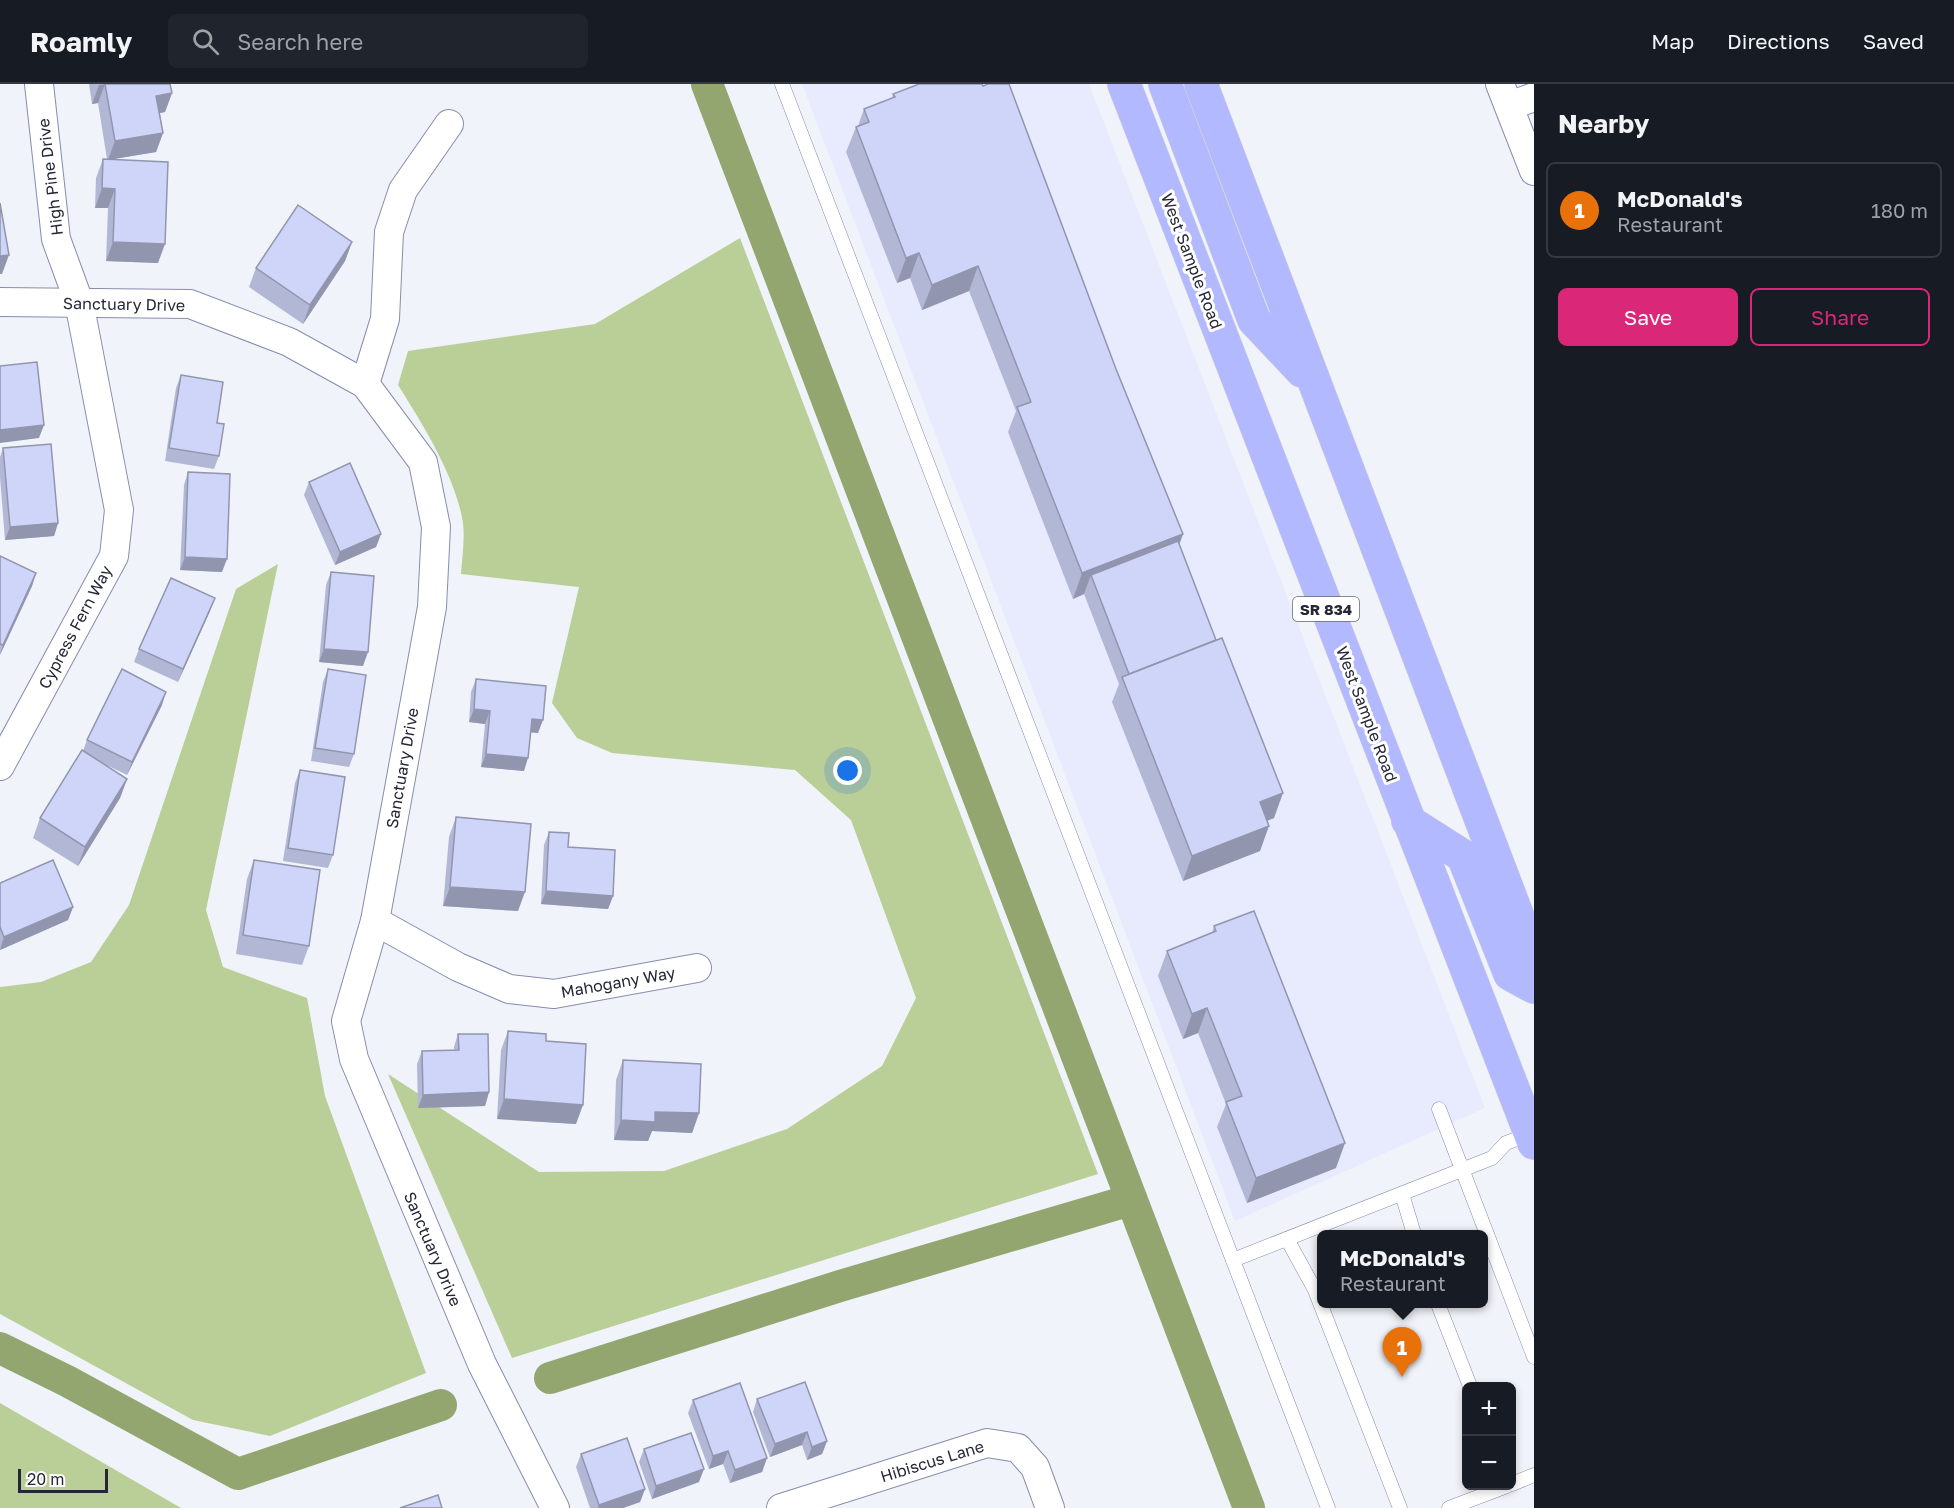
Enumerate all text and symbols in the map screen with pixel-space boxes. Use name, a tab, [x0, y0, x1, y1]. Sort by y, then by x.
search box	[168, 14, 588, 68]
text: Roamly	[30, 25, 132, 58]
icon: search	[189, 25, 222, 58]
text: Search here	[237, 28, 363, 55]
text: Map	[1651, 28, 1694, 54]
text: Directions	[1727, 28, 1830, 54]
text: Saved	[1863, 28, 1924, 54]
text: Nearby	[1558, 108, 1649, 139]
street label: High Pine Drive	[33, 117, 67, 237]
text: McDonald's	[1617, 185, 1743, 212]
street label: West Sample Road	[1157, 190, 1227, 332]
text: 1	[1574, 198, 1585, 222]
text: 180 m	[1871, 198, 1928, 222]
text: Restaurant	[1617, 212, 1723, 236]
button: Save	[1558, 288, 1738, 346]
button: Share	[1750, 288, 1930, 346]
street label: Sanctuary Drive	[63, 293, 185, 315]
street label: Cypress Fern Way	[34, 562, 116, 692]
road number: SR 834	[1293, 597, 1359, 621]
street label: West Sample Road	[1332, 643, 1402, 785]
street label: Sanctuary Drive	[382, 706, 422, 830]
your location	[833, 756, 862, 785]
street label: Mahogany Way	[559, 962, 677, 1002]
street label: Sanctuary Drive	[400, 1189, 466, 1309]
popup	[1317, 1230, 1488, 1308]
text: McDonald's	[1340, 1244, 1465, 1271]
text: Restaurant	[1340, 1271, 1446, 1295]
pin: 1	[1382, 1328, 1422, 1377]
map controls	[1462, 1382, 1516, 1490]
button: +	[1462, 1382, 1516, 1436]
street label: Hibiscus Lane	[878, 1436, 986, 1486]
button: −	[1462, 1436, 1516, 1490]
scale bar	[18, 1466, 108, 1494]
text: 20 m	[27, 1469, 64, 1489]

